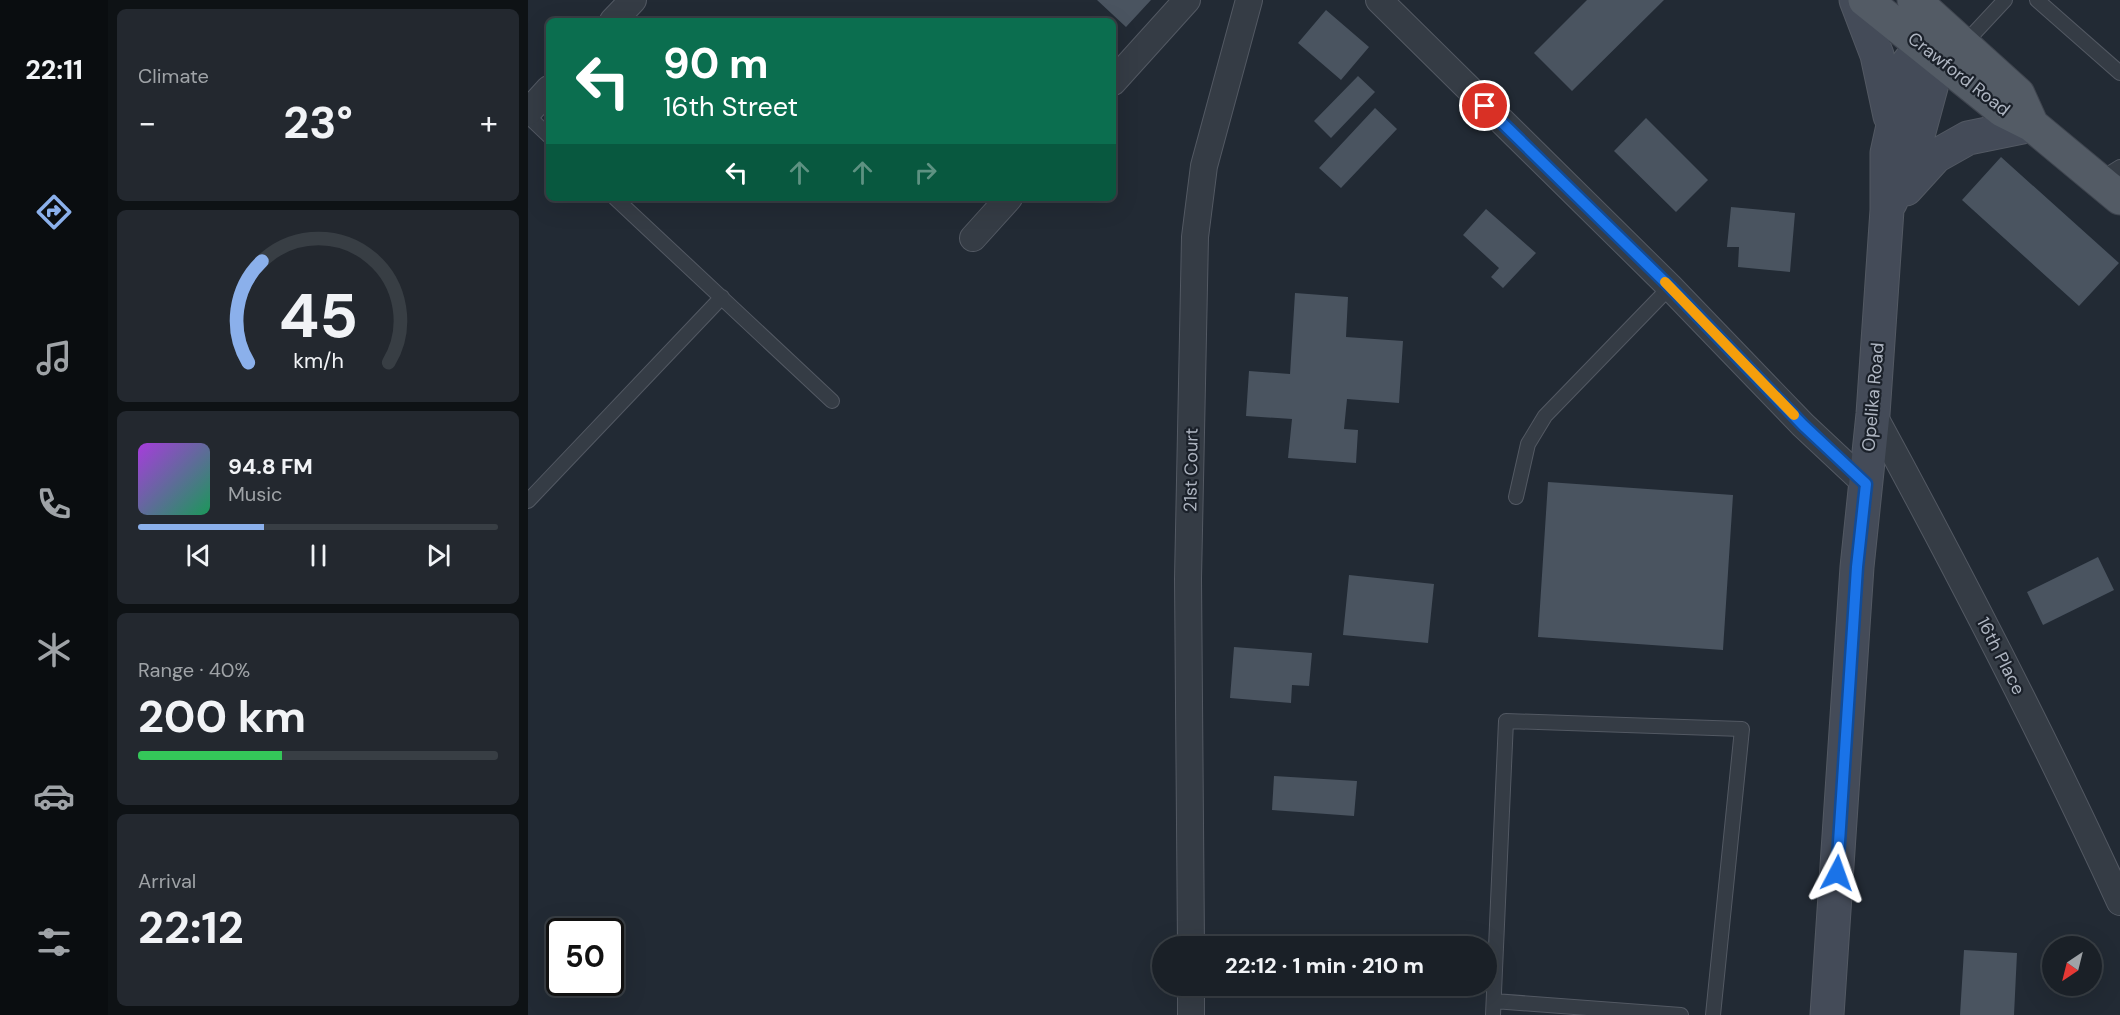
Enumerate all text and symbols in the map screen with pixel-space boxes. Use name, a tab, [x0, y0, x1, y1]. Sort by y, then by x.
street label: Crawford Road	[1903, 26, 2015, 122]
text: 90 m	[663, 36, 769, 91]
icon: left	[564, 42, 642, 120]
text: 22:11	[25, 52, 83, 87]
text: Climate	[138, 63, 209, 89]
pin	[1459, 80, 1510, 131]
text: 16th Street	[663, 89, 798, 124]
icon: arrive	[1468, 89, 1501, 122]
text: 23°	[283, 93, 353, 152]
text: −	[138, 101, 156, 144]
text: +	[480, 101, 498, 144]
icon: left	[720, 156, 753, 189]
icon: ahead	[783, 156, 816, 189]
icon: ahead	[846, 156, 879, 189]
icon: right	[909, 156, 942, 189]
icon: directions	[33, 191, 75, 233]
text: 45	[278, 275, 358, 356]
icon: music	[33, 337, 75, 379]
street label: Opelika Road	[1856, 342, 1890, 452]
text: km/h	[293, 348, 343, 376]
street label: 21st Court	[1178, 428, 1204, 512]
text: 94.8 FM	[228, 452, 313, 481]
text: Music	[228, 481, 283, 507]
icon: phone	[33, 483, 75, 525]
icon: previous	[182, 539, 215, 572]
icon: pause	[302, 539, 335, 572]
icon: next	[422, 539, 455, 572]
street label: 16th Place	[1971, 613, 2031, 699]
icon: climate	[33, 629, 75, 671]
text: Range · 40%	[138, 657, 250, 683]
text: 200 km	[138, 687, 306, 746]
icon: car	[33, 775, 75, 817]
position arrow	[1805, 841, 1869, 905]
text: Arrival	[138, 868, 196, 894]
text: 22:12	[138, 898, 244, 957]
speed limit sign: 50	[546, 918, 624, 996]
icon: filters	[33, 921, 75, 963]
north arrow	[2042, 936, 2102, 996]
map controls	[2042, 936, 2102, 996]
text: 22:12 · 1 min · 210 m	[1225, 951, 1424, 980]

